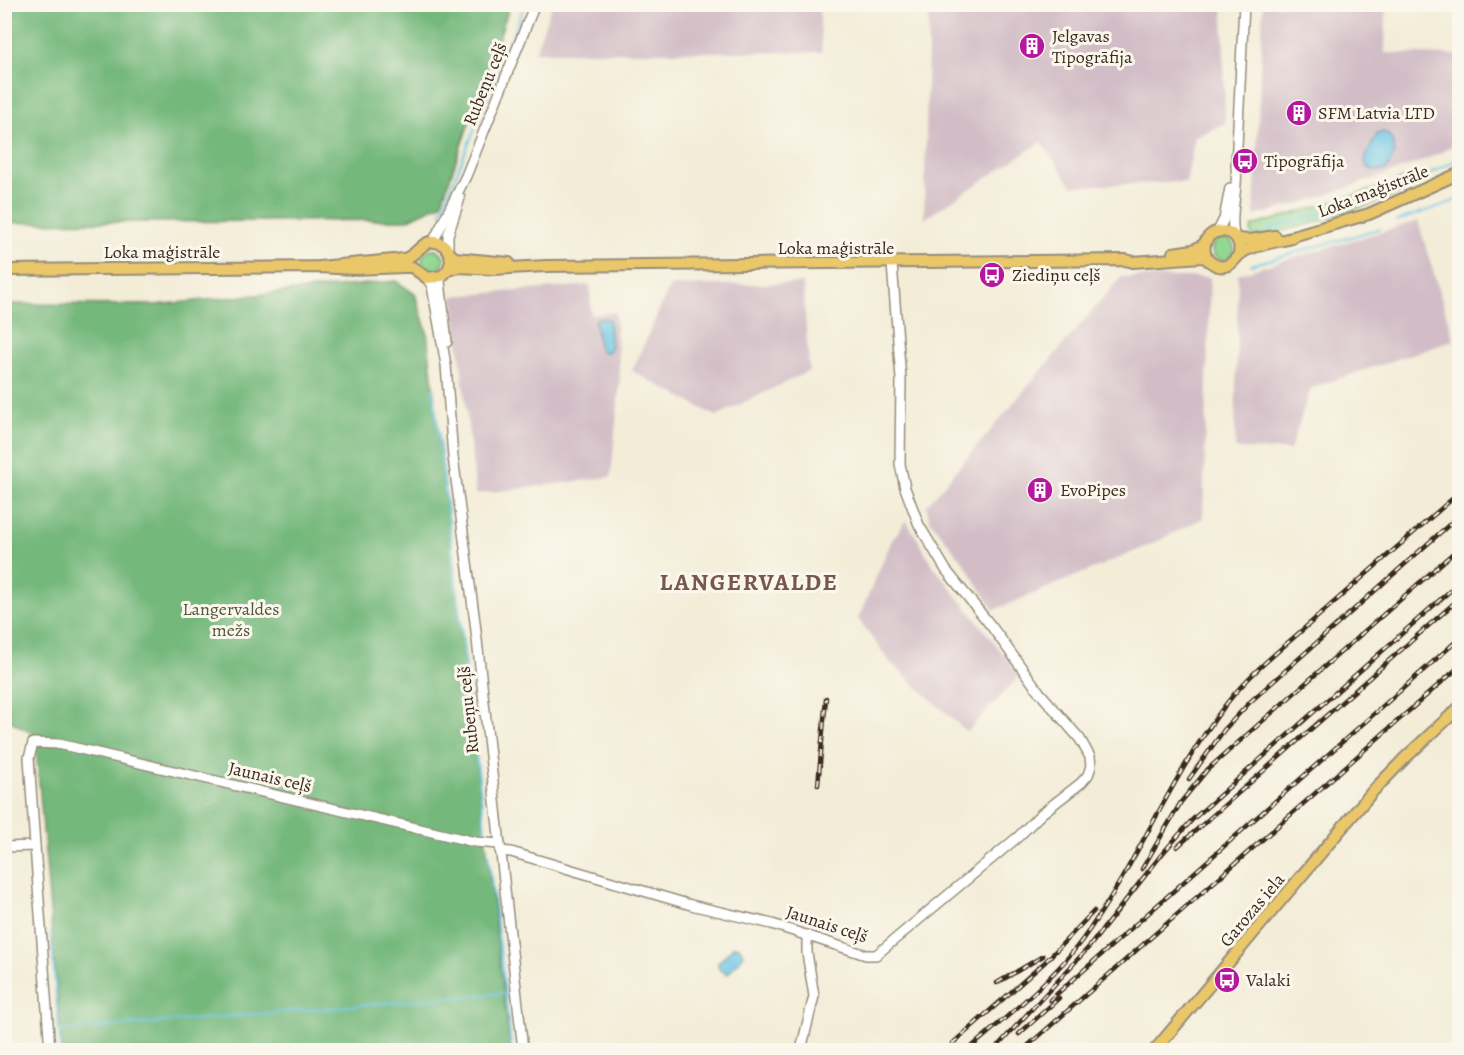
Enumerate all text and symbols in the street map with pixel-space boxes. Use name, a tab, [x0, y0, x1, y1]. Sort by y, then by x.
place label: Jelgavas Tipogrāfija	[1052, 24, 1133, 69]
building icon: Jelgavas Tipogrāfija	[1017, 31, 1047, 61]
street label: Rubeņu ceļš	[457, 39, 513, 129]
building icon: SFM Latvia LTD	[1284, 98, 1314, 128]
place label: SFM Latvia LTD	[1318, 101, 1435, 125]
bus stop icon: Tipogrāfija	[1230, 146, 1260, 176]
place label: Tipogrāfija	[1264, 149, 1345, 173]
street label: Loka maģistrāle	[1314, 159, 1432, 223]
street label: Loka maģistrāle	[778, 236, 894, 260]
street label: Loka maģistrāle	[104, 240, 220, 264]
bus stop icon: Ziediņu ceļš	[977, 260, 1007, 290]
place label: Ziediņu ceļš	[1012, 263, 1101, 287]
building icon: EvoPipes	[1025, 475, 1055, 505]
place label: EvoPipes	[1060, 478, 1126, 502]
district label: LANGERVALDE	[660, 566, 838, 598]
park label: Langervaldes mežs	[182, 597, 280, 642]
street label: Rubeņu ceļš	[451, 665, 485, 755]
street label: Jaunais ceļš	[226, 756, 314, 798]
street label: Garozas iela	[1214, 868, 1290, 952]
street label: Jaunais ceļš	[783, 900, 871, 948]
bus stop icon: Valaki	[1212, 965, 1242, 995]
place label: Valaki	[1245, 968, 1291, 992]

